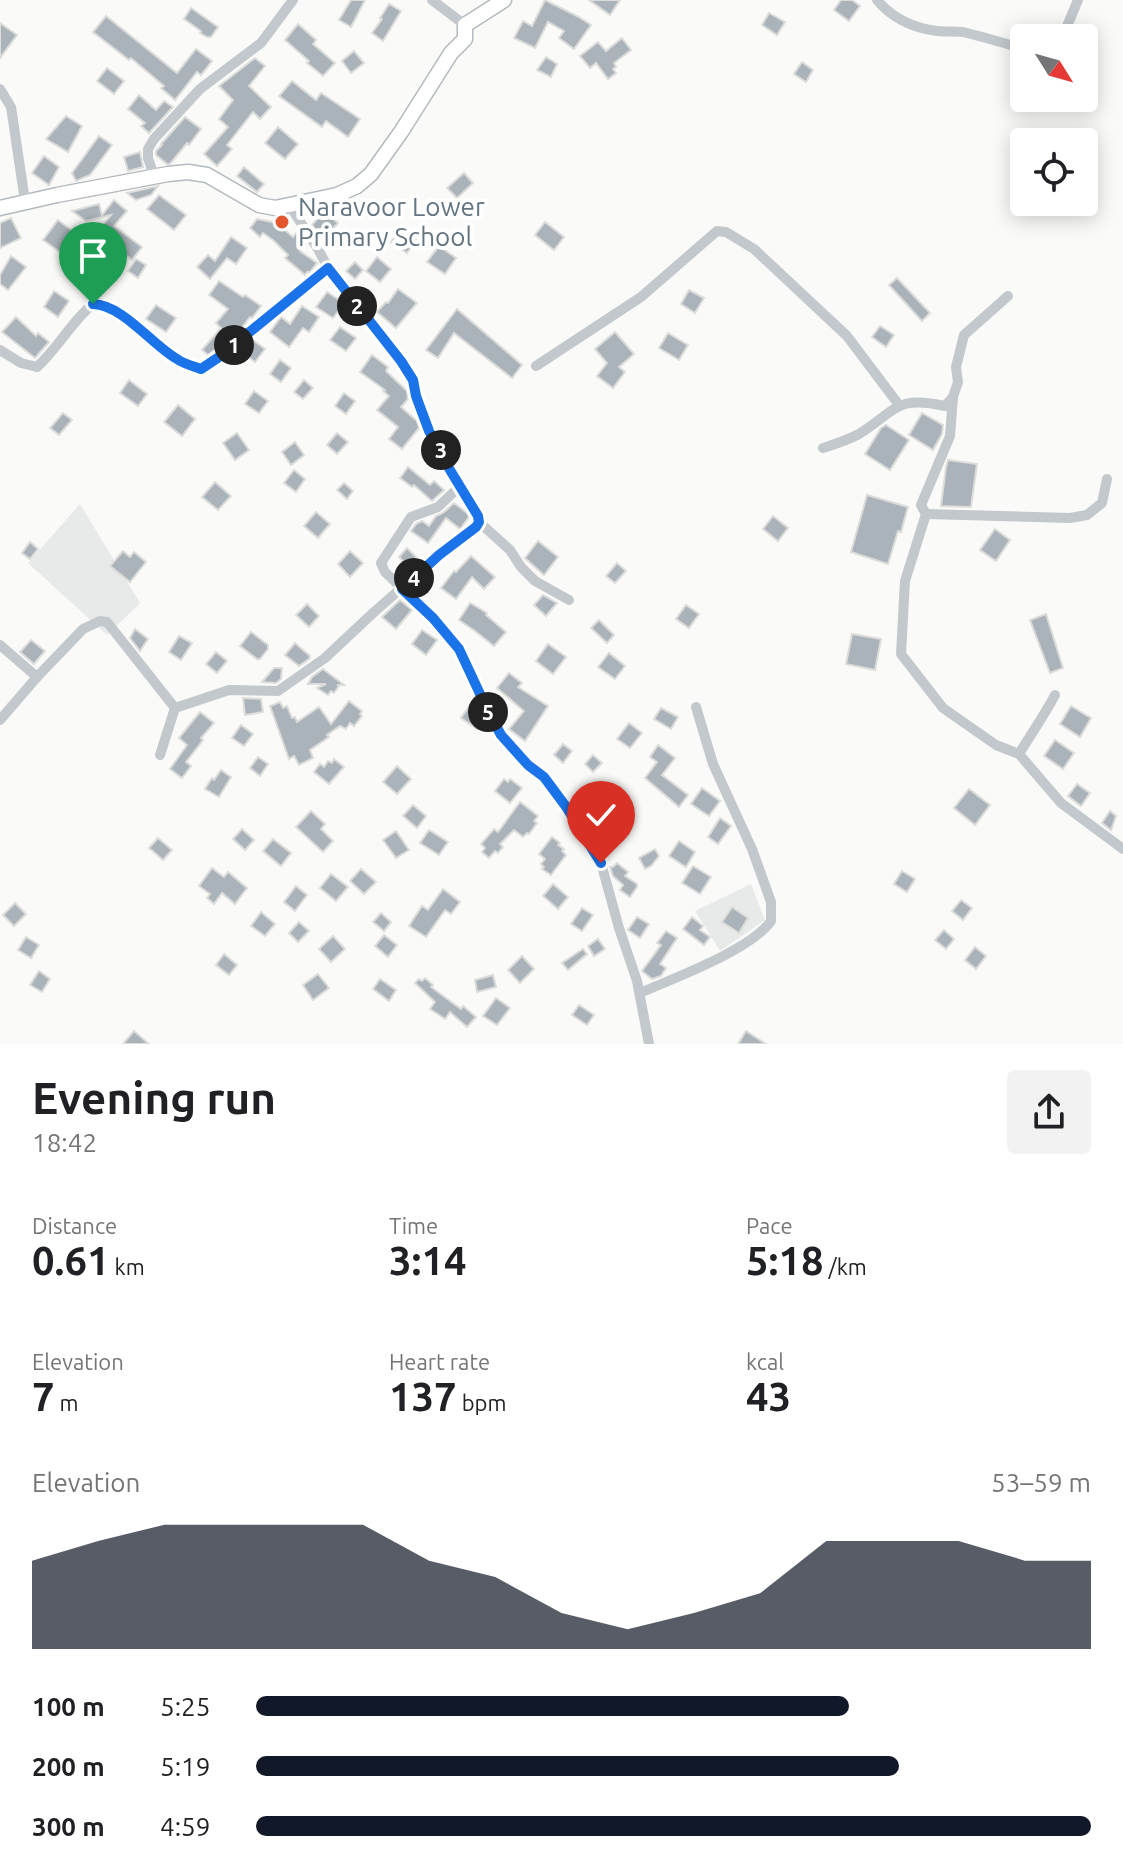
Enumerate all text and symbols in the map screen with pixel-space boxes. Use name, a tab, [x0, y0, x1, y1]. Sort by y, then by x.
north arrow	[1010, 24, 1098, 112]
map controls	[1010, 24, 1098, 216]
button: locate	[1010, 128, 1098, 216]
place label: Naravoor Lower Primary School	[298, 192, 485, 251]
marker: Naravoor Lower Primary School	[273, 213, 291, 231]
pin	[59, 222, 127, 304]
icon: arrive	[71, 234, 115, 278]
pin: 2	[337, 286, 377, 326]
text: 2	[351, 293, 363, 318]
pin: 1	[214, 325, 254, 365]
text: 1	[228, 332, 240, 357]
pin: 3	[421, 430, 461, 470]
text: 3	[435, 437, 447, 462]
pin: 4	[394, 558, 434, 598]
text: 4	[408, 565, 420, 590]
pin: 5	[468, 692, 508, 732]
text: 5	[482, 699, 494, 724]
pin	[567, 781, 635, 863]
icon: check	[579, 793, 623, 837]
button: share	[1007, 1070, 1091, 1154]
text: Evening run	[32, 1073, 276, 1122]
text: 18:42	[32, 1128, 97, 1157]
text: Distance	[32, 1213, 117, 1238]
text: Time	[389, 1213, 438, 1238]
text: Pace	[746, 1213, 793, 1238]
text: 0.61	[32, 1238, 110, 1283]
text: 3:14	[389, 1238, 467, 1283]
text: 5:18	[746, 1238, 824, 1283]
text: km	[110, 1254, 145, 1279]
text: /km	[824, 1254, 867, 1279]
text: Elevation	[32, 1349, 124, 1374]
text: Heart rate	[389, 1349, 490, 1374]
text: kcal	[746, 1349, 784, 1374]
text: 7	[32, 1374, 55, 1419]
text: 137	[389, 1374, 457, 1419]
text: 43	[746, 1374, 791, 1419]
text: m	[55, 1390, 79, 1415]
text: bpm	[457, 1390, 506, 1415]
text: Elevation	[32, 1468, 140, 1497]
text: 53–59 m	[991, 1468, 1091, 1497]
text: 100 m	[32, 1692, 105, 1721]
text: 5:25	[160, 1692, 210, 1721]
text: 200 m	[32, 1752, 105, 1781]
text: 5:19	[160, 1752, 210, 1781]
text: 300 m	[32, 1812, 105, 1841]
text: 4:59	[160, 1812, 210, 1841]

